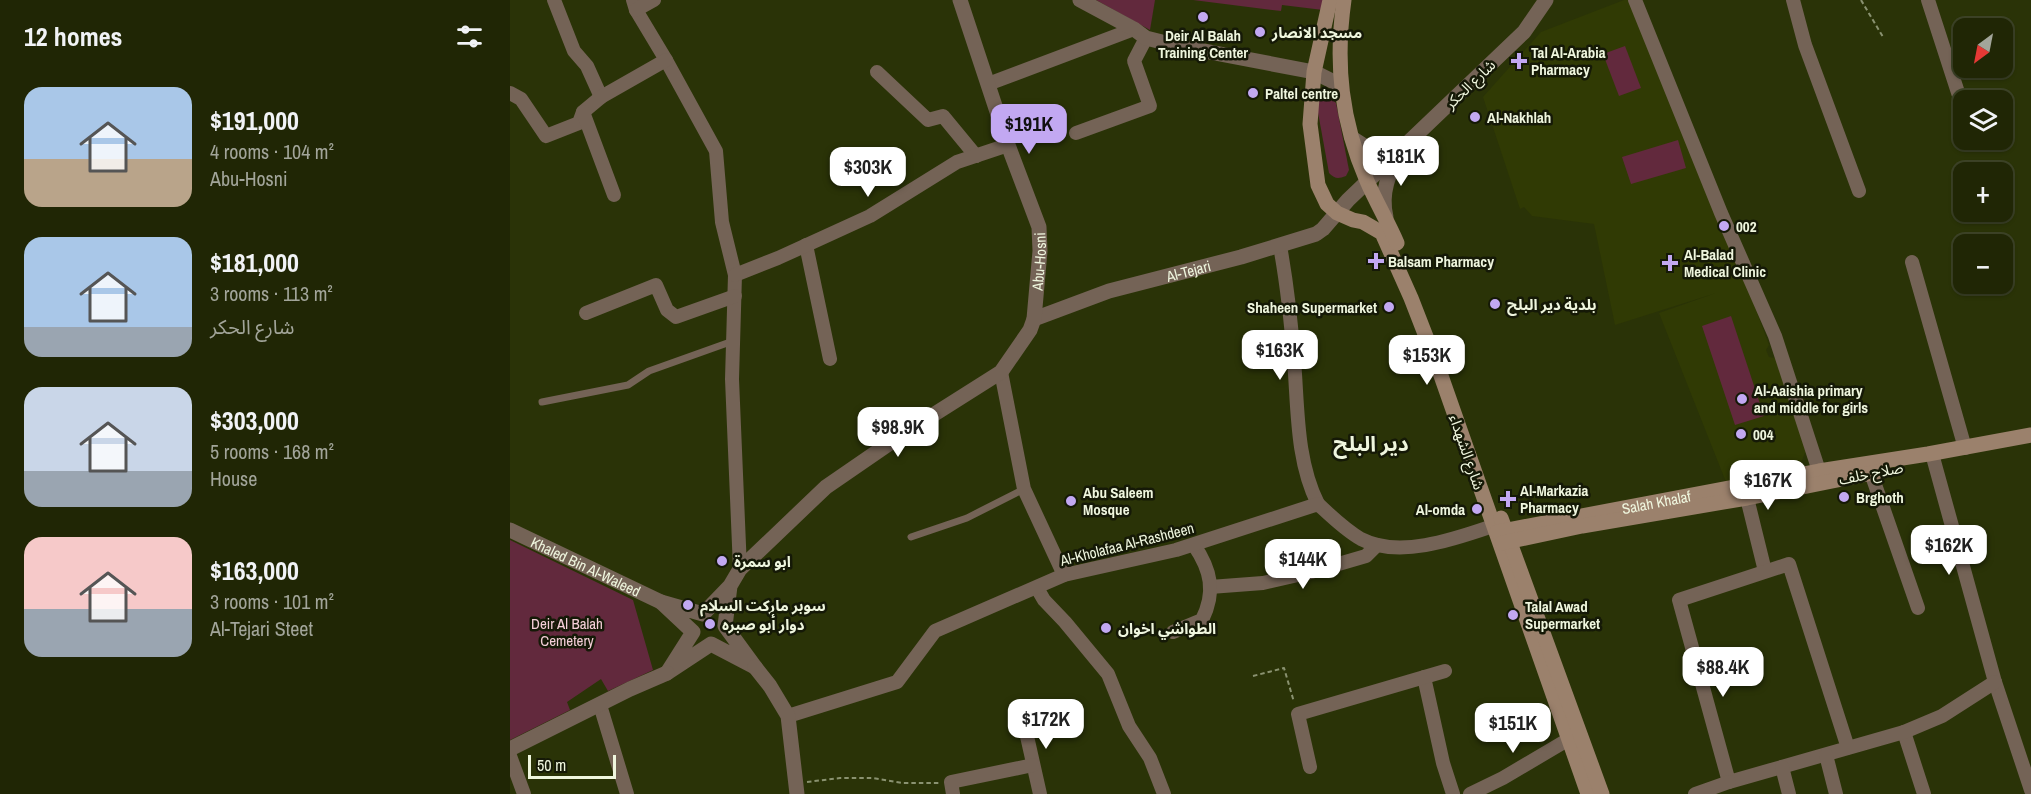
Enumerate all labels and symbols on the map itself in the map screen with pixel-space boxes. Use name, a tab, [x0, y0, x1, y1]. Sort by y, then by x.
marker: Deir Al Balah Training Center	[1196, 10, 1210, 24]
north arrow	[1953, 18, 2013, 78]
place label: مسجد الانصار	[1271, 22, 1362, 43]
place label: Deir Al Balah Training Center	[1158, 25, 1248, 63]
marker: مسجد الانصار	[1253, 25, 1267, 39]
place label: Tal Al-Arabia Pharmacy	[1531, 42, 1606, 80]
street label: شارع الحكر	[1439, 54, 1502, 116]
marker: Tal Al-Arabia Pharmacy	[1512, 54, 1526, 68]
place label: Paltel centre	[1265, 83, 1338, 104]
marker: Paltel centre	[1246, 86, 1260, 100]
pin: $191K	[987, 104, 1071, 155]
place label: Al-Nakhlah	[1487, 107, 1551, 128]
marker: Al-Nakhlah	[1468, 110, 1482, 124]
pin: $181K	[1359, 136, 1443, 187]
pin: $303K	[826, 147, 910, 198]
place label: 002	[1736, 216, 1757, 237]
marker: 002	[1717, 219, 1731, 233]
street label: Abu-Hosni	[1026, 232, 1051, 292]
place label: Al-Balad Medical Clinic	[1684, 244, 1766, 282]
place label: Balsam Pharmacy	[1388, 251, 1494, 272]
marker: Balsam Pharmacy	[1369, 254, 1383, 268]
marker: Al-Balad Medical Clinic	[1661, 254, 1679, 272]
street label: Al-Tejari	[1163, 255, 1213, 287]
place label: بلدية دير البلح	[1507, 294, 1597, 316]
place label: Shaheen Supermarket	[1247, 297, 1377, 318]
marker: بلدية دير البلح	[1488, 297, 1502, 311]
marker: Shaheen Supermarket	[1382, 300, 1396, 314]
pin: $163K	[1238, 330, 1322, 381]
pin: $153K	[1385, 335, 1469, 386]
place label: Al-Aaishia primary and middle for girls	[1754, 380, 1868, 418]
marker: Al-Aaishia primary and middle for girls	[1735, 392, 1749, 406]
pin: $98.9K	[849, 407, 947, 458]
street label: شارع الشهداء	[1442, 412, 1490, 493]
place label: 004	[1753, 424, 1774, 445]
marker: 004	[1734, 427, 1748, 441]
district label: دير البلح	[1333, 429, 1409, 459]
street label: صلاح خلف	[1837, 456, 1905, 492]
pin: $167K	[1726, 460, 1810, 511]
place label: Al-Markazia Pharmacy	[1520, 480, 1589, 518]
place label: Abu Saleem Mosque	[1083, 482, 1153, 520]
street label: Salah Khalaf	[1620, 485, 1693, 519]
place label: Brghoth	[1856, 487, 1904, 508]
marker: Brghoth	[1837, 490, 1851, 504]
marker: Al-Markazia Pharmacy	[1501, 492, 1515, 506]
marker: Abu Saleem Mosque	[1064, 494, 1078, 508]
place label: Al-omda	[1416, 499, 1465, 520]
marker: Al-omda	[1470, 502, 1484, 516]
street label: Al-Kholafaa Al-Rashdeen	[1057, 517, 1196, 571]
pin: $162K	[1907, 525, 1991, 576]
street label: Khaled Bin Al-Waleed	[527, 531, 644, 601]
pin: $144K	[1261, 539, 1345, 590]
place label: ابو سمرة	[734, 551, 791, 572]
marker: ابو سمرة	[715, 554, 729, 568]
place label: سوبر ماركت السلام	[700, 595, 826, 617]
place label: Talal Awad Supermarket	[1525, 596, 1600, 634]
marker: سوبر ماركت السلام	[681, 598, 695, 612]
marker: Talal Awad Supermarket	[1506, 608, 1520, 622]
park label: Deir Al Balah Cemetery	[531, 613, 603, 651]
place label: دوار أبو صبره	[722, 614, 805, 635]
marker: دوار أبو صبره	[703, 617, 717, 631]
place label: الطواشي اخوان	[1118, 618, 1216, 640]
marker: الطواشي اخوان	[1099, 621, 1113, 635]
pin: $88.4K	[1674, 647, 1772, 698]
pin: $172K	[1004, 699, 1088, 750]
pin: $151K	[1471, 703, 1555, 754]
scale bar	[528, 752, 616, 780]

